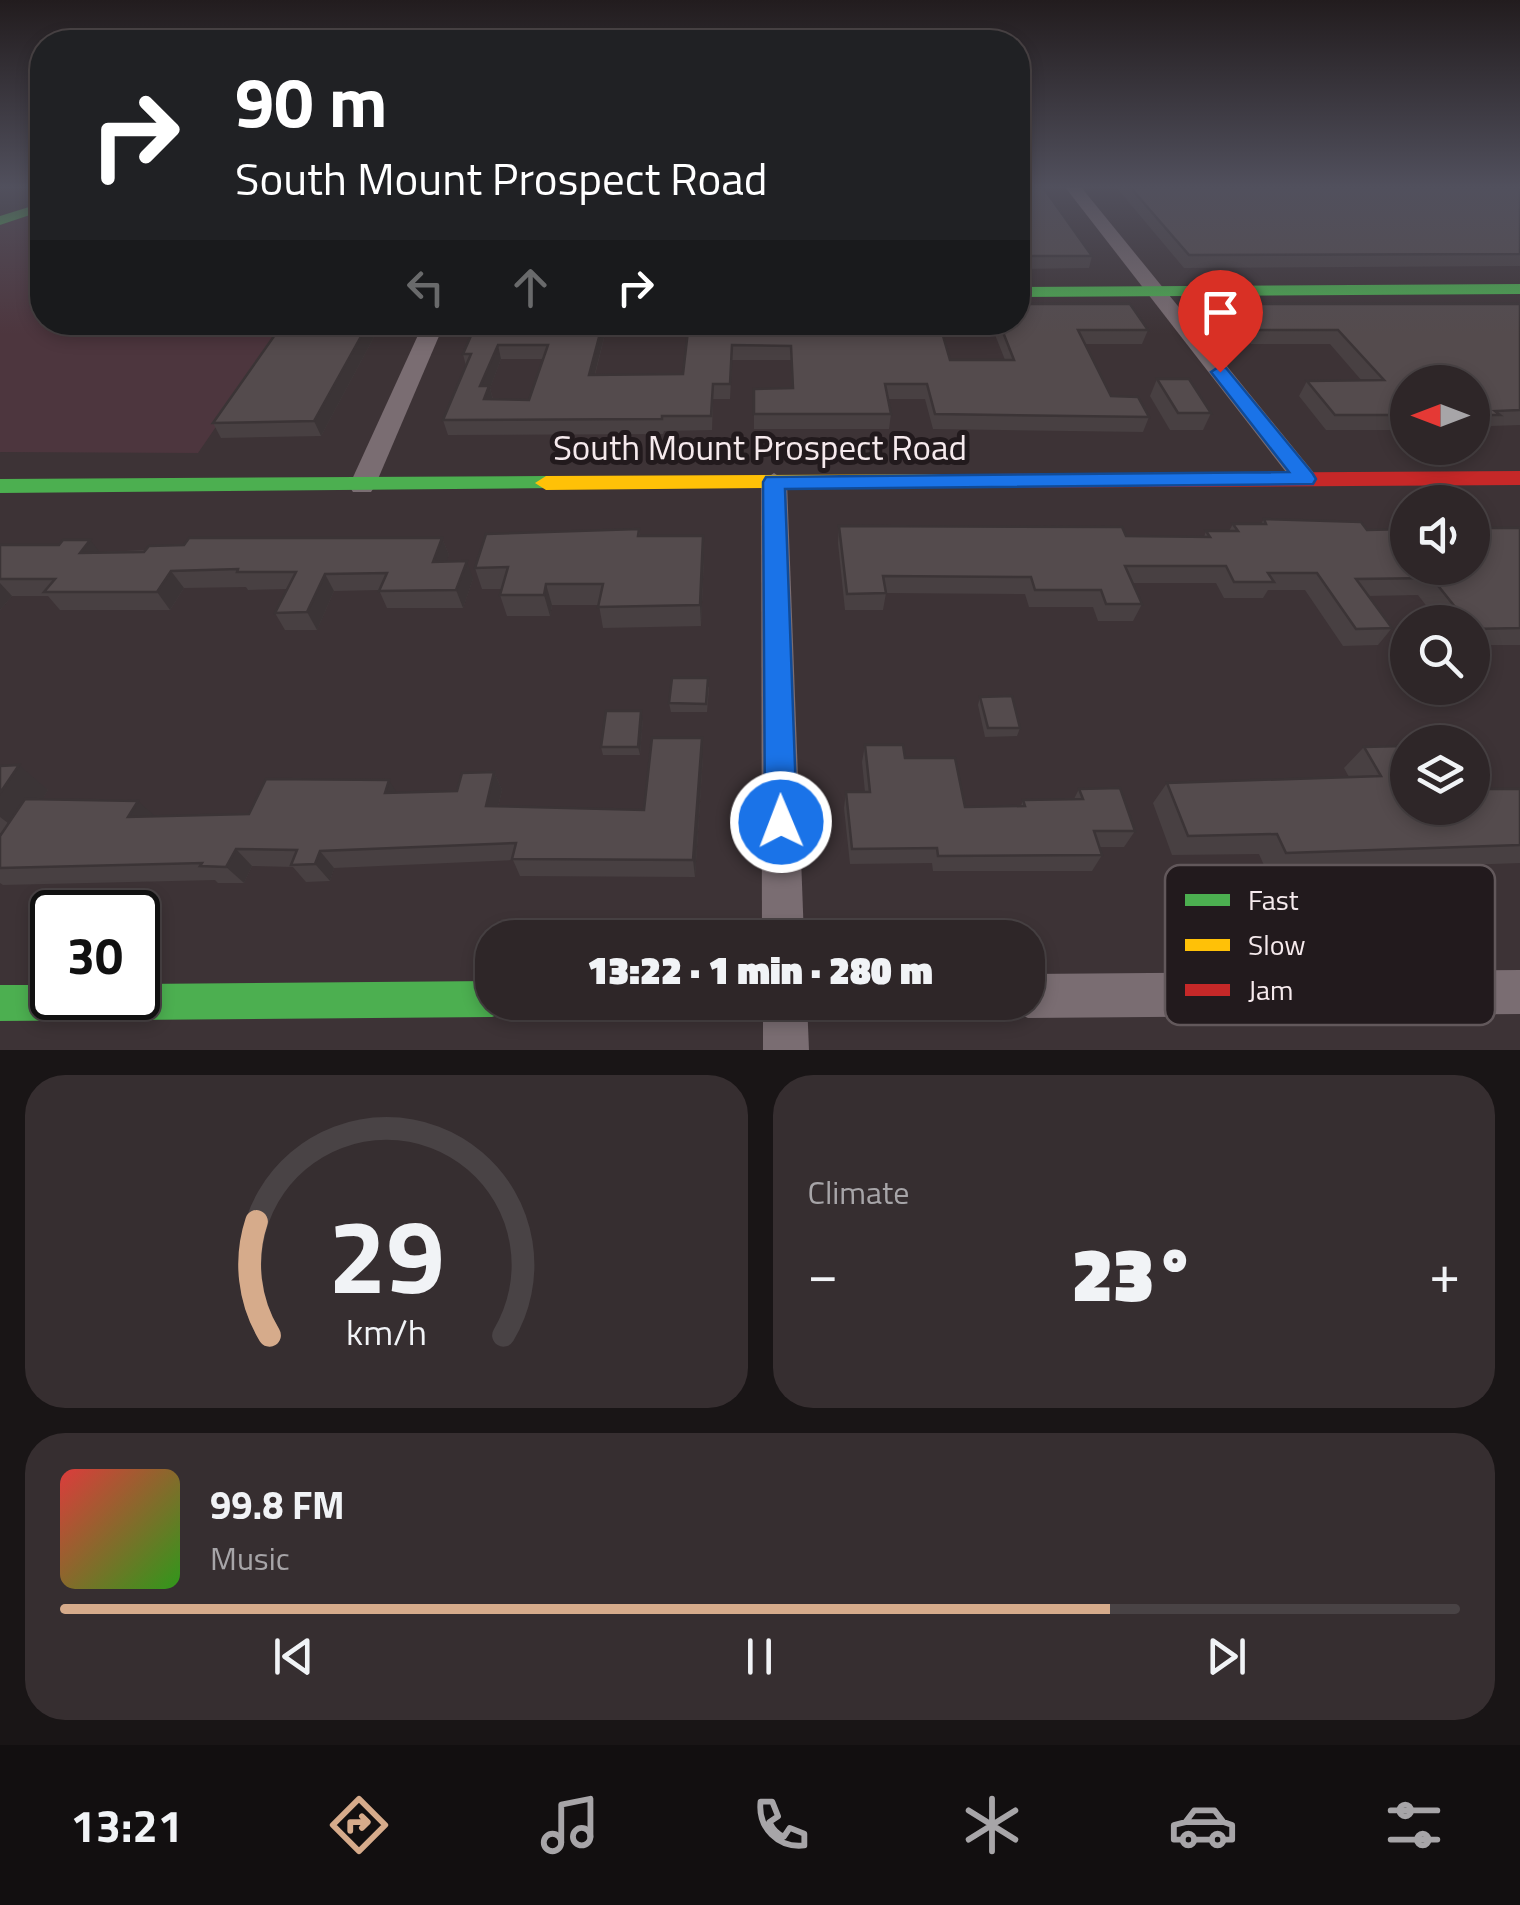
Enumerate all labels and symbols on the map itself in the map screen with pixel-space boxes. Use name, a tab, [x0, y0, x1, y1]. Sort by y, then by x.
pin	[1178, 270, 1263, 373]
north arrow	[1390, 365, 1490, 465]
street label: South Mount Prospect Road	[553, 420, 967, 474]
position arrow	[729, 770, 833, 874]
legend	[1165, 865, 1495, 1025]
text: Fast	[1248, 878, 1299, 921]
speed limit sign: 30	[30, 890, 160, 1020]
text: Slow	[1248, 923, 1306, 966]
text: Jam	[1248, 968, 1294, 1011]

